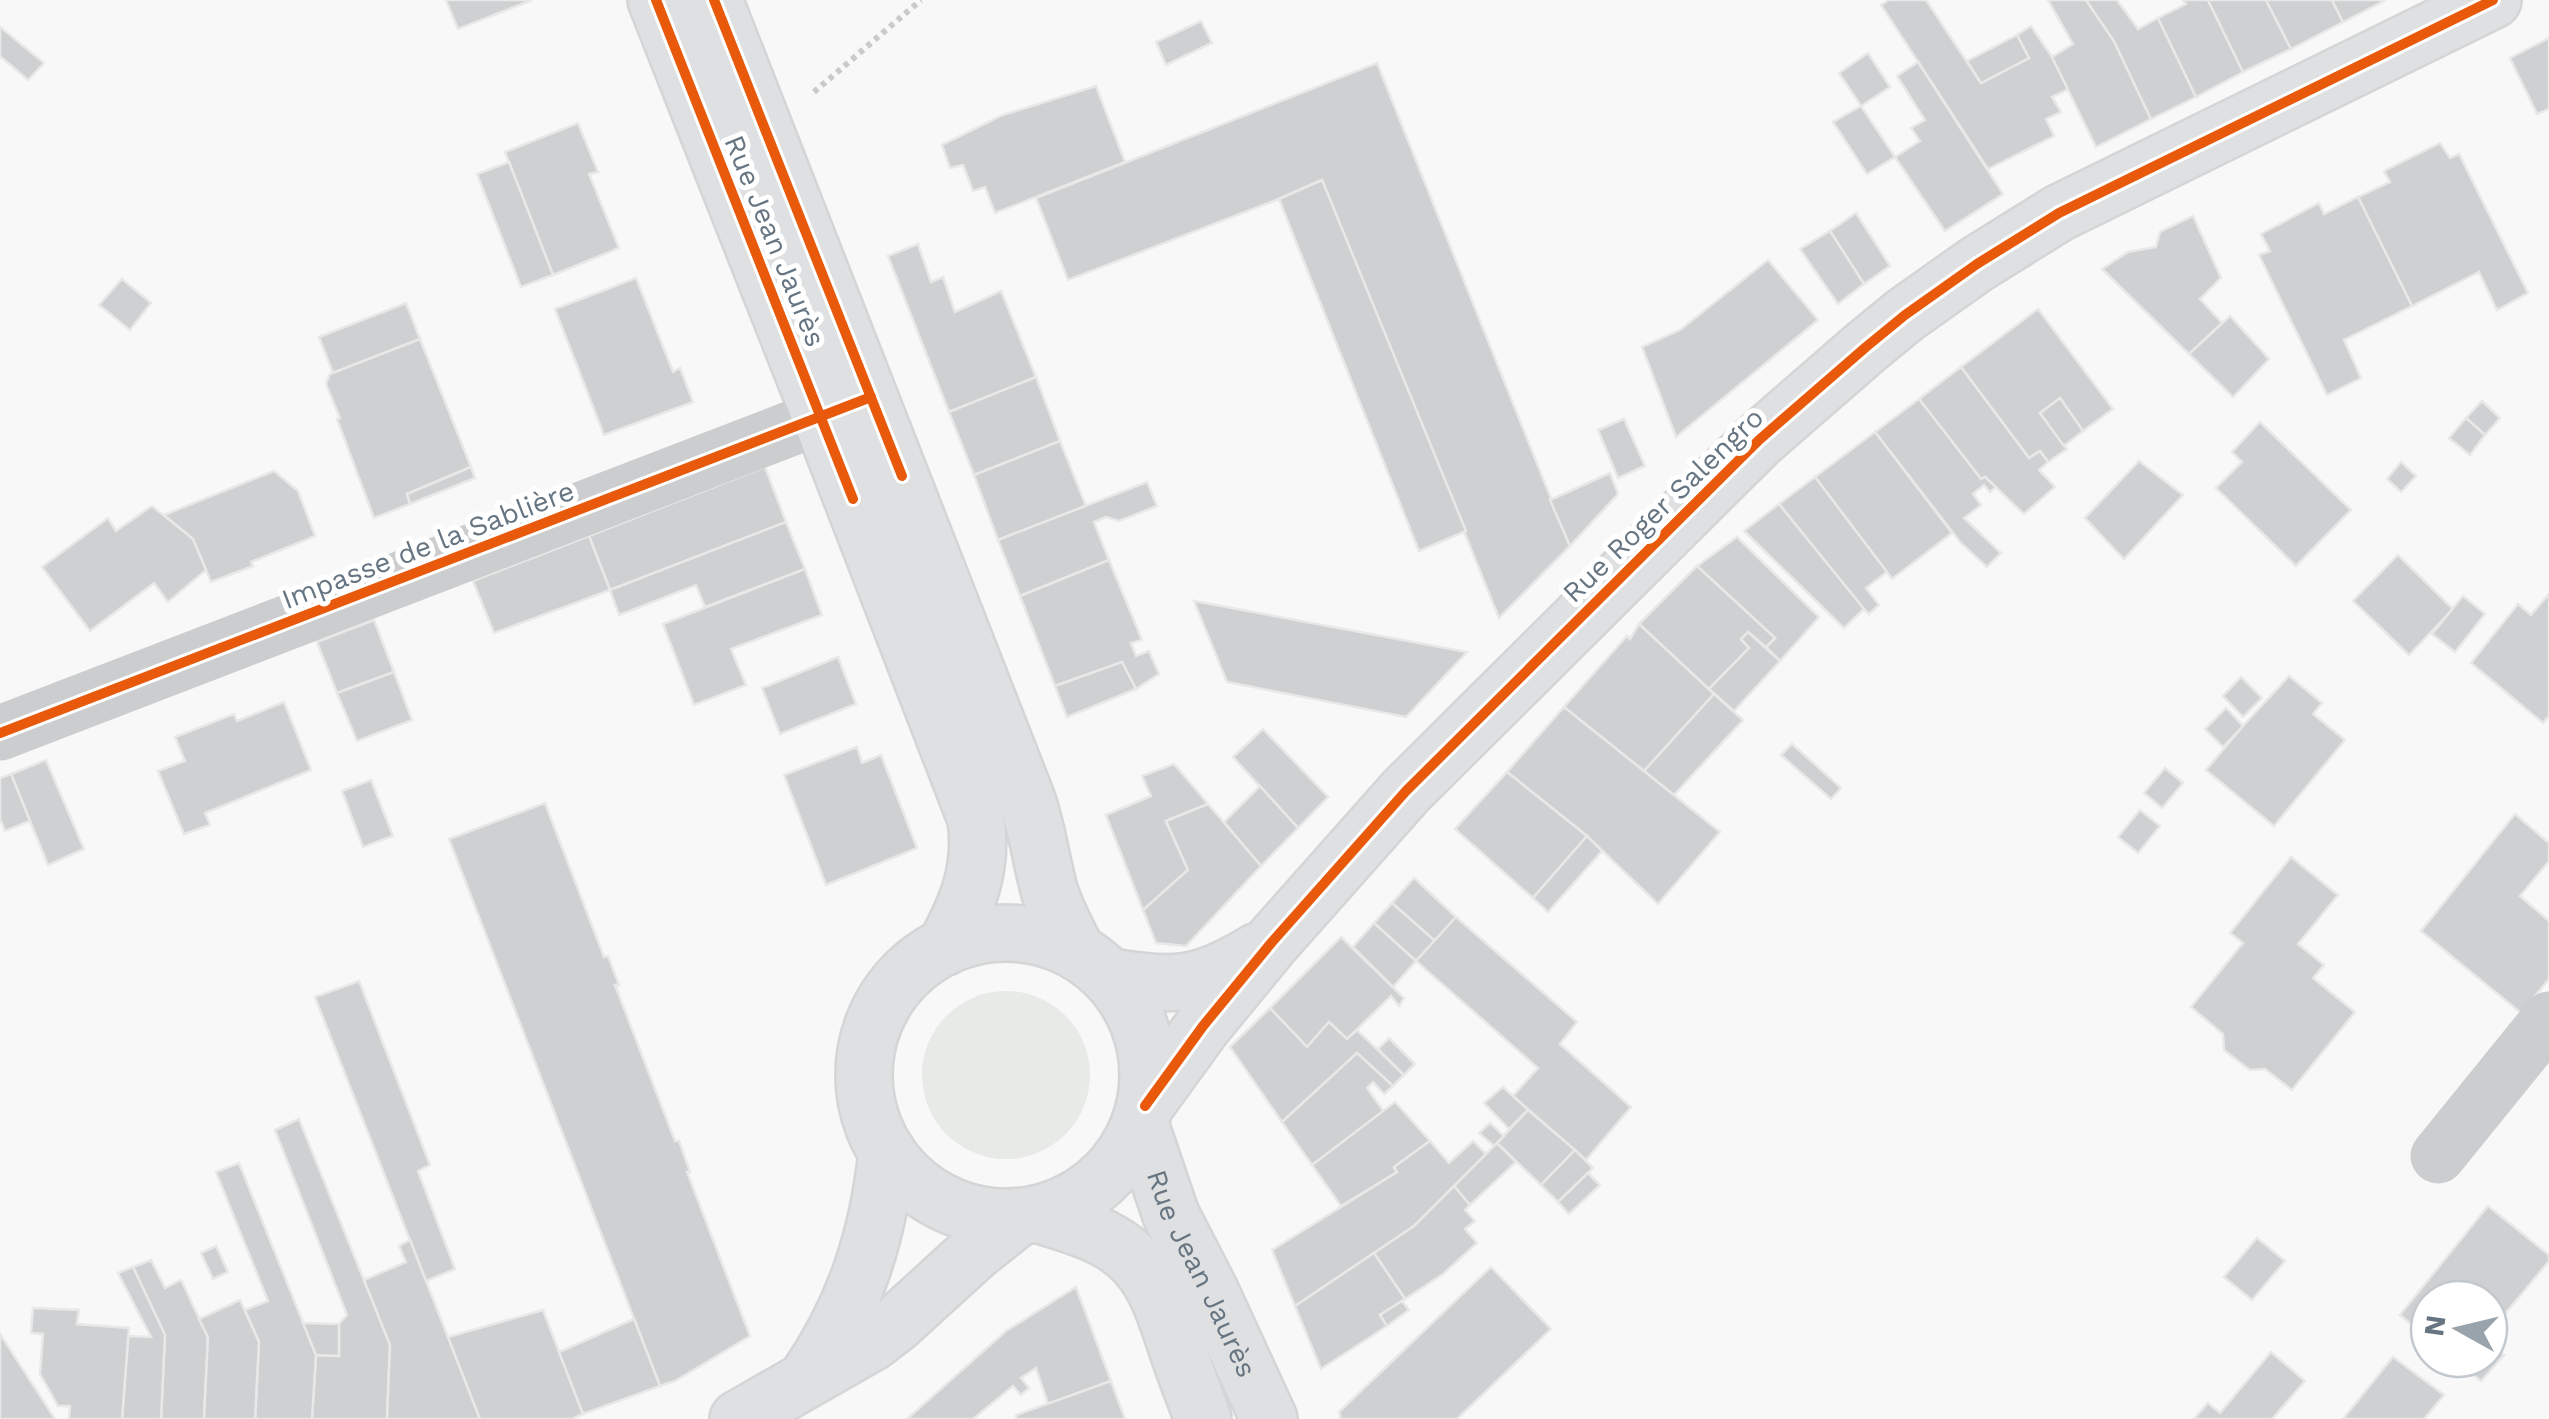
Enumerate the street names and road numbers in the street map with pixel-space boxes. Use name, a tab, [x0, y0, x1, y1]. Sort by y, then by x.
street label: Rue Jean Jaurès	[718, 131, 832, 351]
street label: Rue Roger Salengro	[1556, 401, 1770, 609]
street label: Impasse de la Sablière	[277, 474, 579, 616]
street label: Rue Jean Jaurès	[1140, 1166, 1264, 1382]

